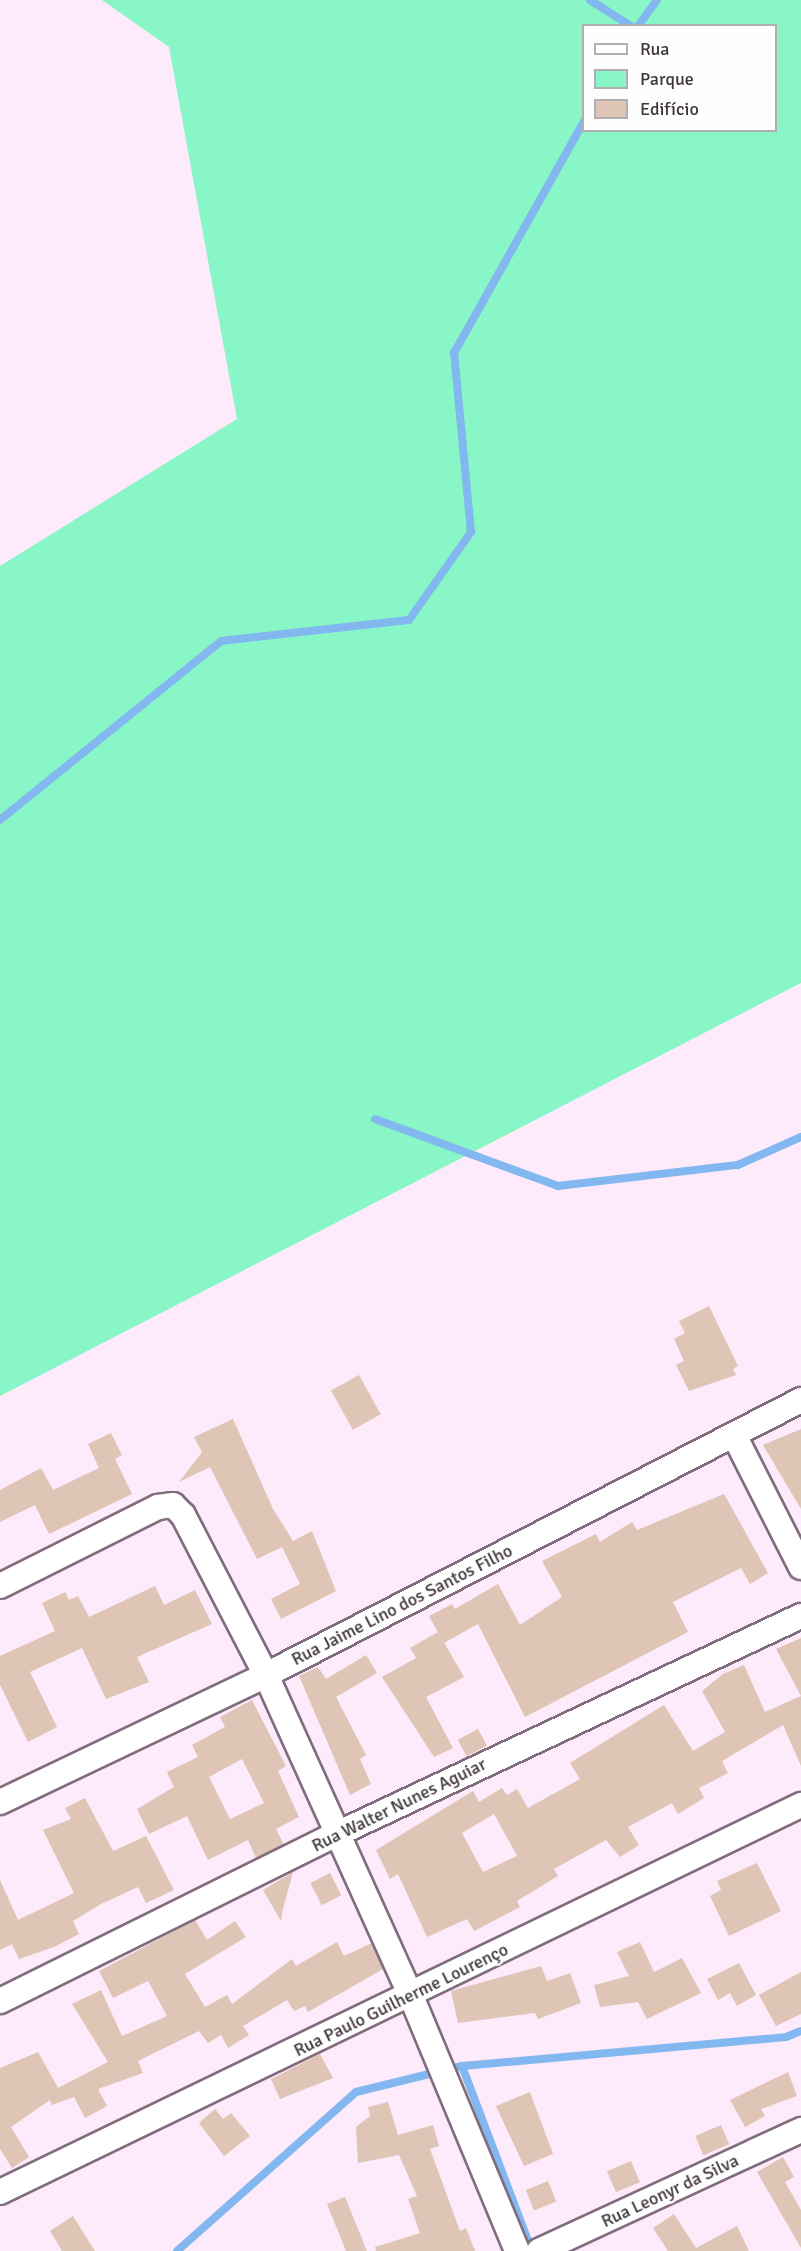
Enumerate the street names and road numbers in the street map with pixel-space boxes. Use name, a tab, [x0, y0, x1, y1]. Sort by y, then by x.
street label: Rua Jaime Lino dos Santos Filho	[288, 1540, 516, 1670]
street label: Rua Walter Nunes Aguiar	[308, 1753, 490, 1857]
street label: Rua Paulo Guilherme Lourenço	[290, 1939, 512, 2061]
street label: Rua Leonyr da Silva	[598, 2150, 742, 2232]

